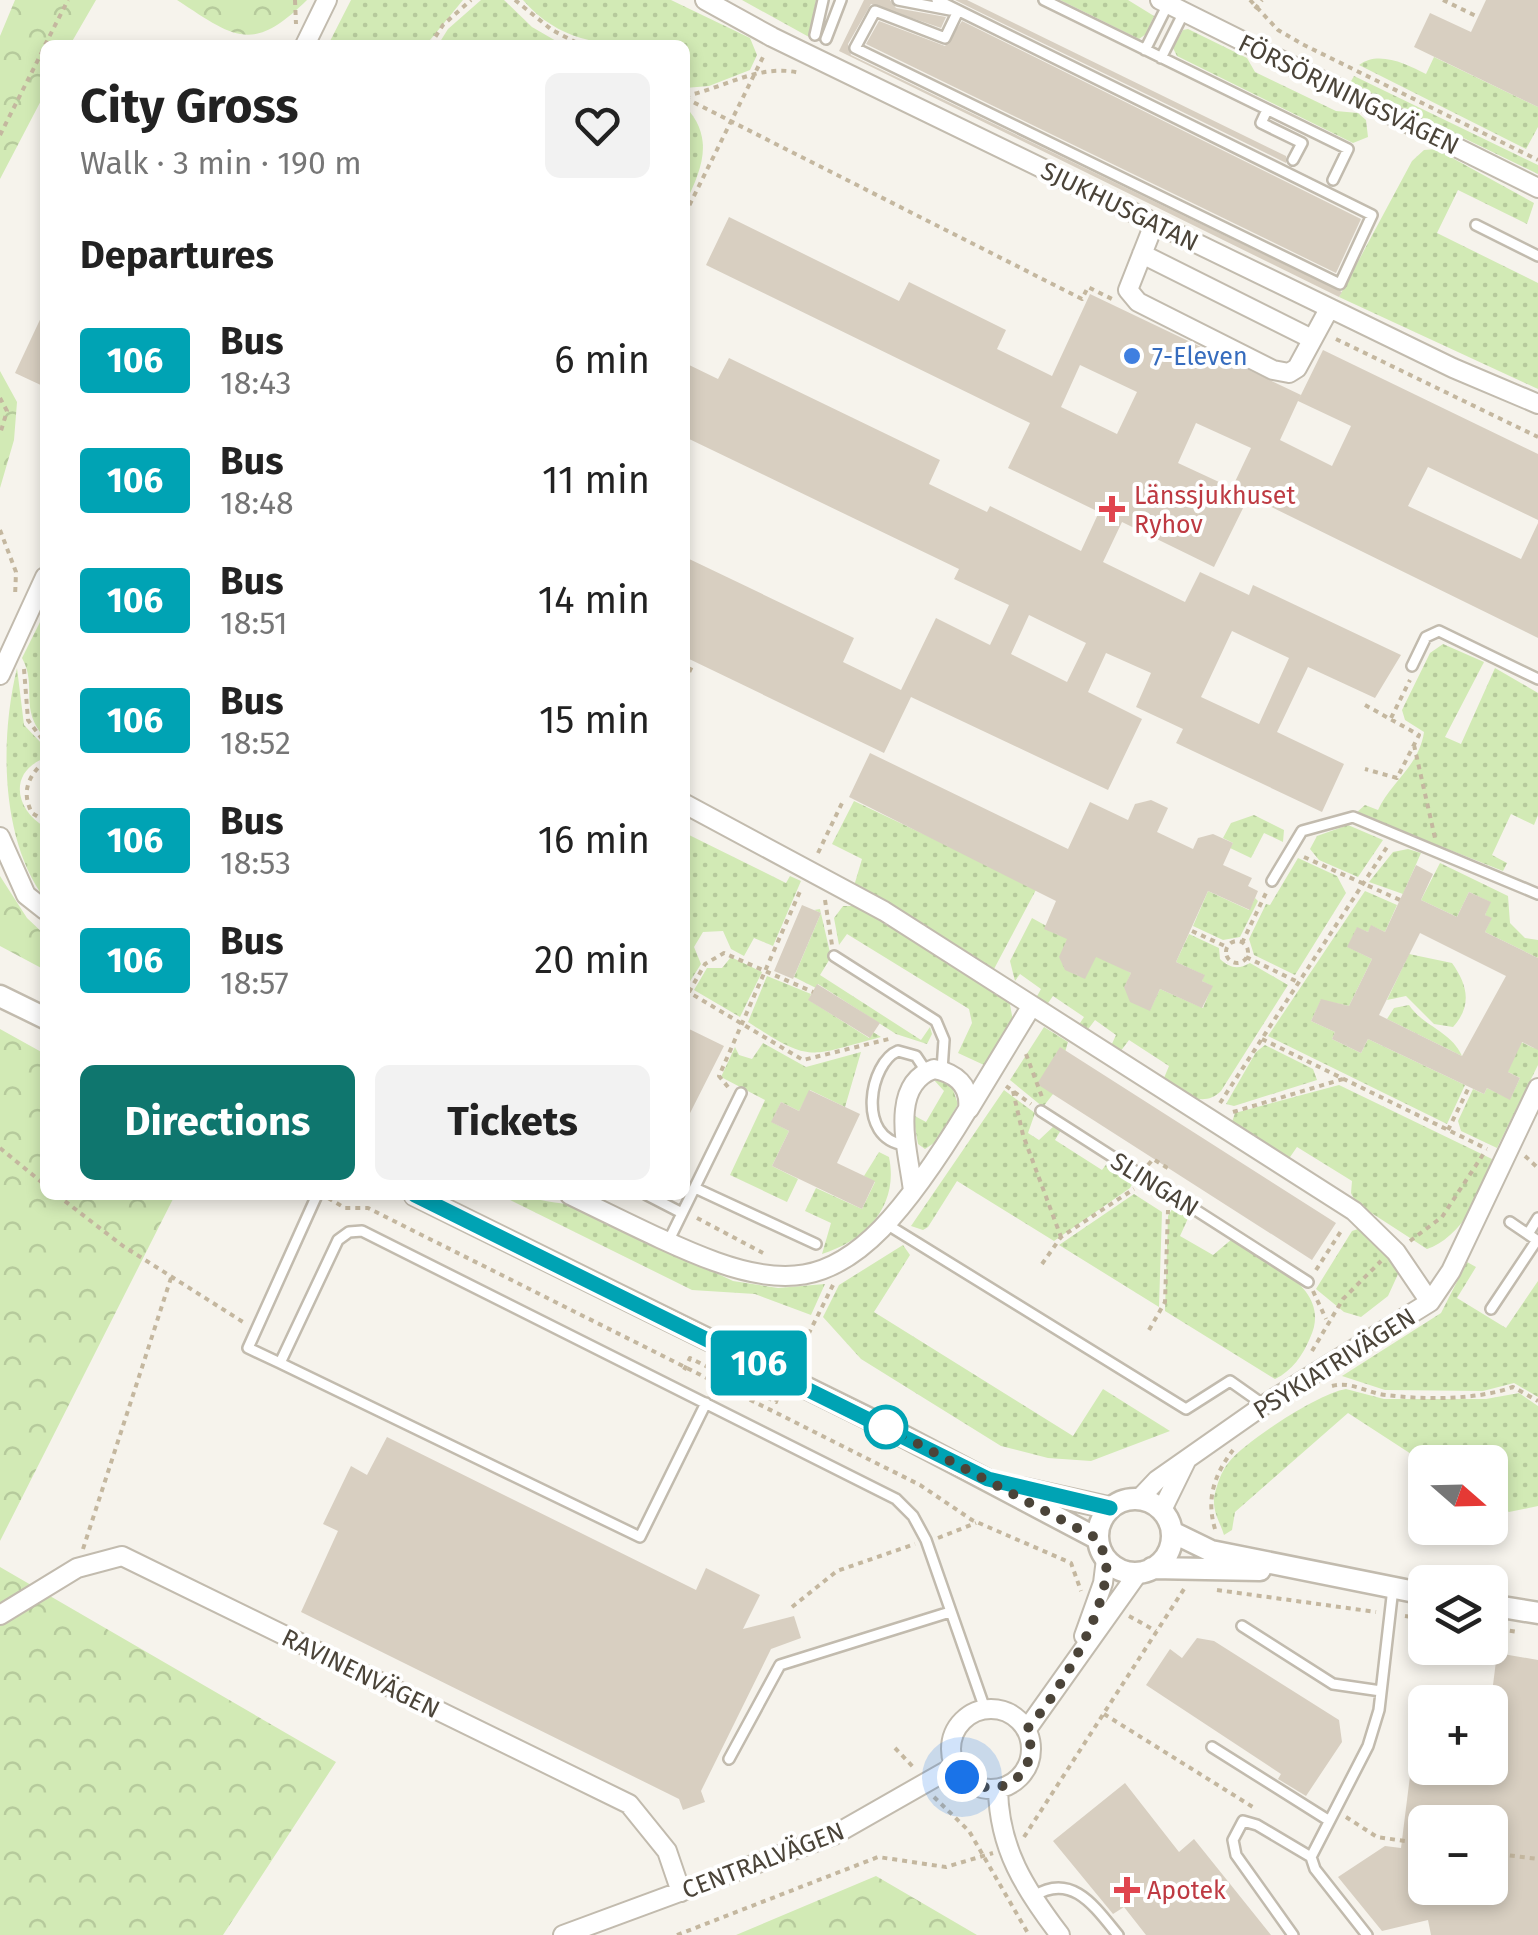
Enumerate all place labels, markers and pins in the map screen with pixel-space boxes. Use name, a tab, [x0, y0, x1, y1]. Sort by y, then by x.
place label: 7-Eleven	[1152, 342, 1248, 372]
marker: 7-Eleven	[1121, 345, 1143, 367]
place label: Länssjukhuset Ryhov	[1134, 481, 1296, 540]
marker: Länssjukhuset Ryhov	[1099, 496, 1125, 522]
unlabelled marker	[865, 1406, 907, 1448]
place label: Apotek	[1147, 1876, 1226, 1906]
marker: Apotek	[1116, 1879, 1138, 1901]

